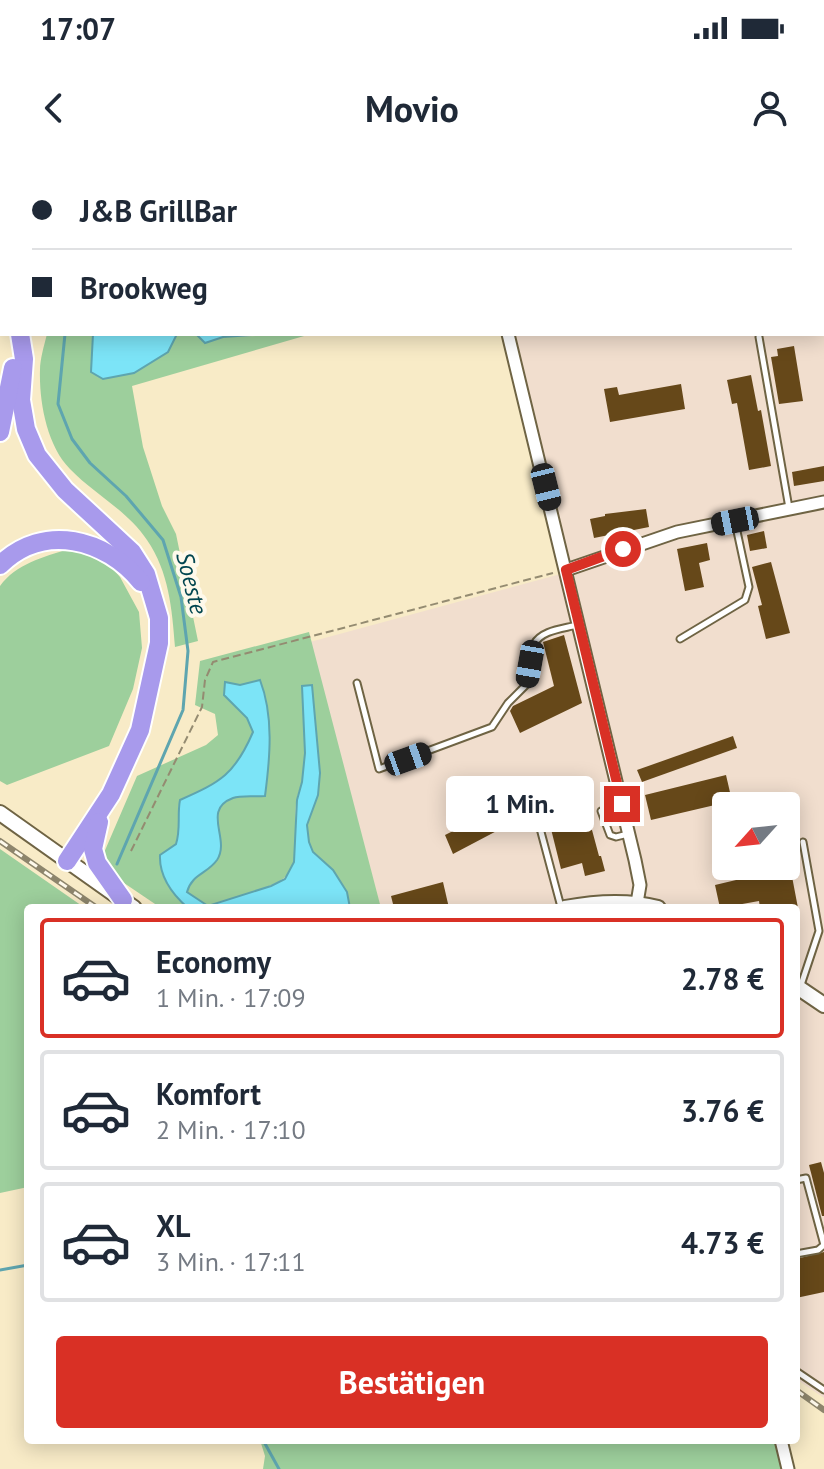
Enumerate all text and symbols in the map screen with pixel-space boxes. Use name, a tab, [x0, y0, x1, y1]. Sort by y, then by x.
text: 17:07	[40, 9, 116, 48]
text: Movio	[365, 85, 459, 132]
icon: back	[32, 86, 76, 130]
icon: person	[748, 86, 792, 130]
text: J&B GrillBar	[80, 191, 237, 230]
text: Brookweg	[80, 268, 208, 307]
car	[529, 461, 563, 513]
car	[709, 505, 761, 537]
route start	[605, 531, 641, 567]
water label: Soeste	[169, 549, 215, 617]
car	[514, 638, 546, 690]
car	[381, 740, 435, 778]
callout: 1 Min.	[446, 776, 594, 832]
route end	[604, 786, 640, 822]
text: 1 Min.	[485, 787, 555, 820]
north arrow	[712, 792, 800, 880]
map controls	[712, 792, 800, 880]
icon: car	[60, 942, 132, 1014]
text: Economy	[156, 942, 271, 981]
text: 2.78 €	[681, 959, 764, 998]
text: 1 Min. · 17:09	[156, 981, 306, 1014]
icon: car	[60, 1074, 132, 1146]
text: Komfort	[156, 1074, 261, 1113]
text: 3.76 €	[681, 1091, 764, 1130]
text: 2 Min. · 17:10	[156, 1113, 306, 1146]
icon: car	[60, 1206, 132, 1278]
text: XL	[156, 1206, 190, 1245]
text: 4.73 €	[681, 1223, 764, 1262]
text: 3 Min. · 17:11	[156, 1245, 306, 1278]
button: Bestätigen	[56, 1336, 768, 1428]

